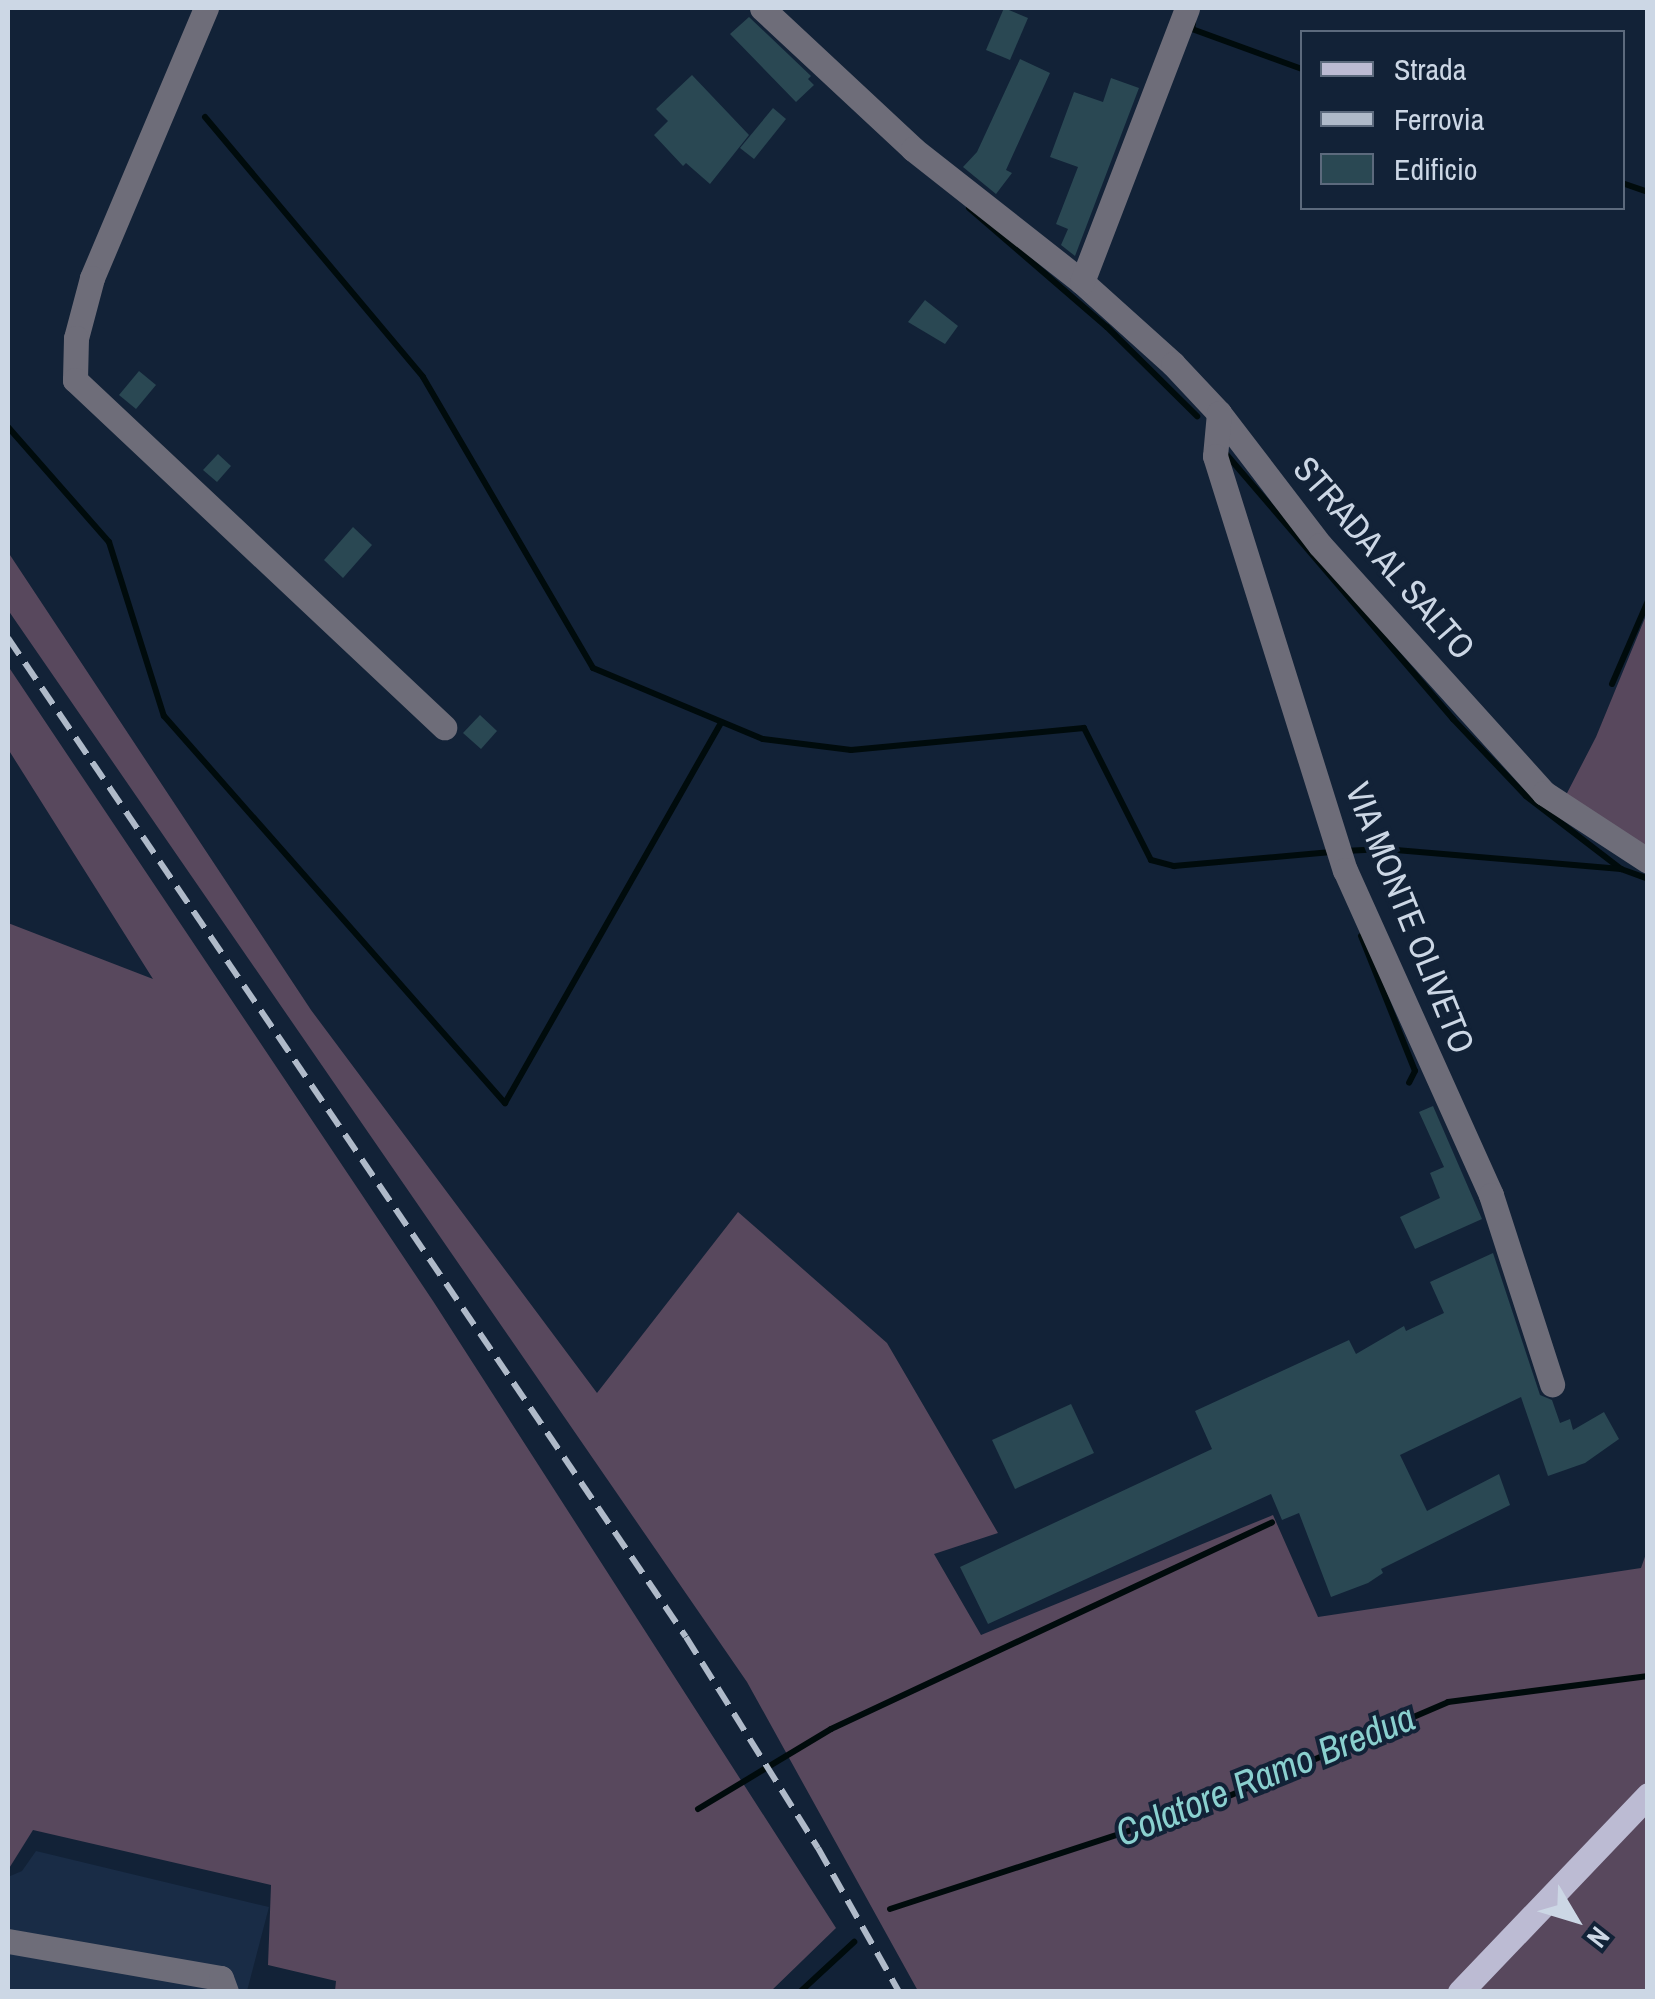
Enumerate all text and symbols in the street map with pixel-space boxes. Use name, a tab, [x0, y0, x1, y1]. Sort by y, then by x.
legend	[1300, 30, 1625, 210]
text: Strada	[1394, 49, 1466, 89]
text: Ferrovia	[1394, 99, 1484, 139]
text: Edificio	[1394, 149, 1477, 189]
street label: STRADA AL SALTO	[1283, 446, 1485, 670]
street label: VIA MONTE OLIVETO	[1336, 776, 1484, 1060]
water label: Colatore Ramo Bredua	[1109, 1694, 1421, 1856]
north arrow	[1525, 1869, 1625, 1969]
text: N	[1579, 1919, 1619, 1956]

